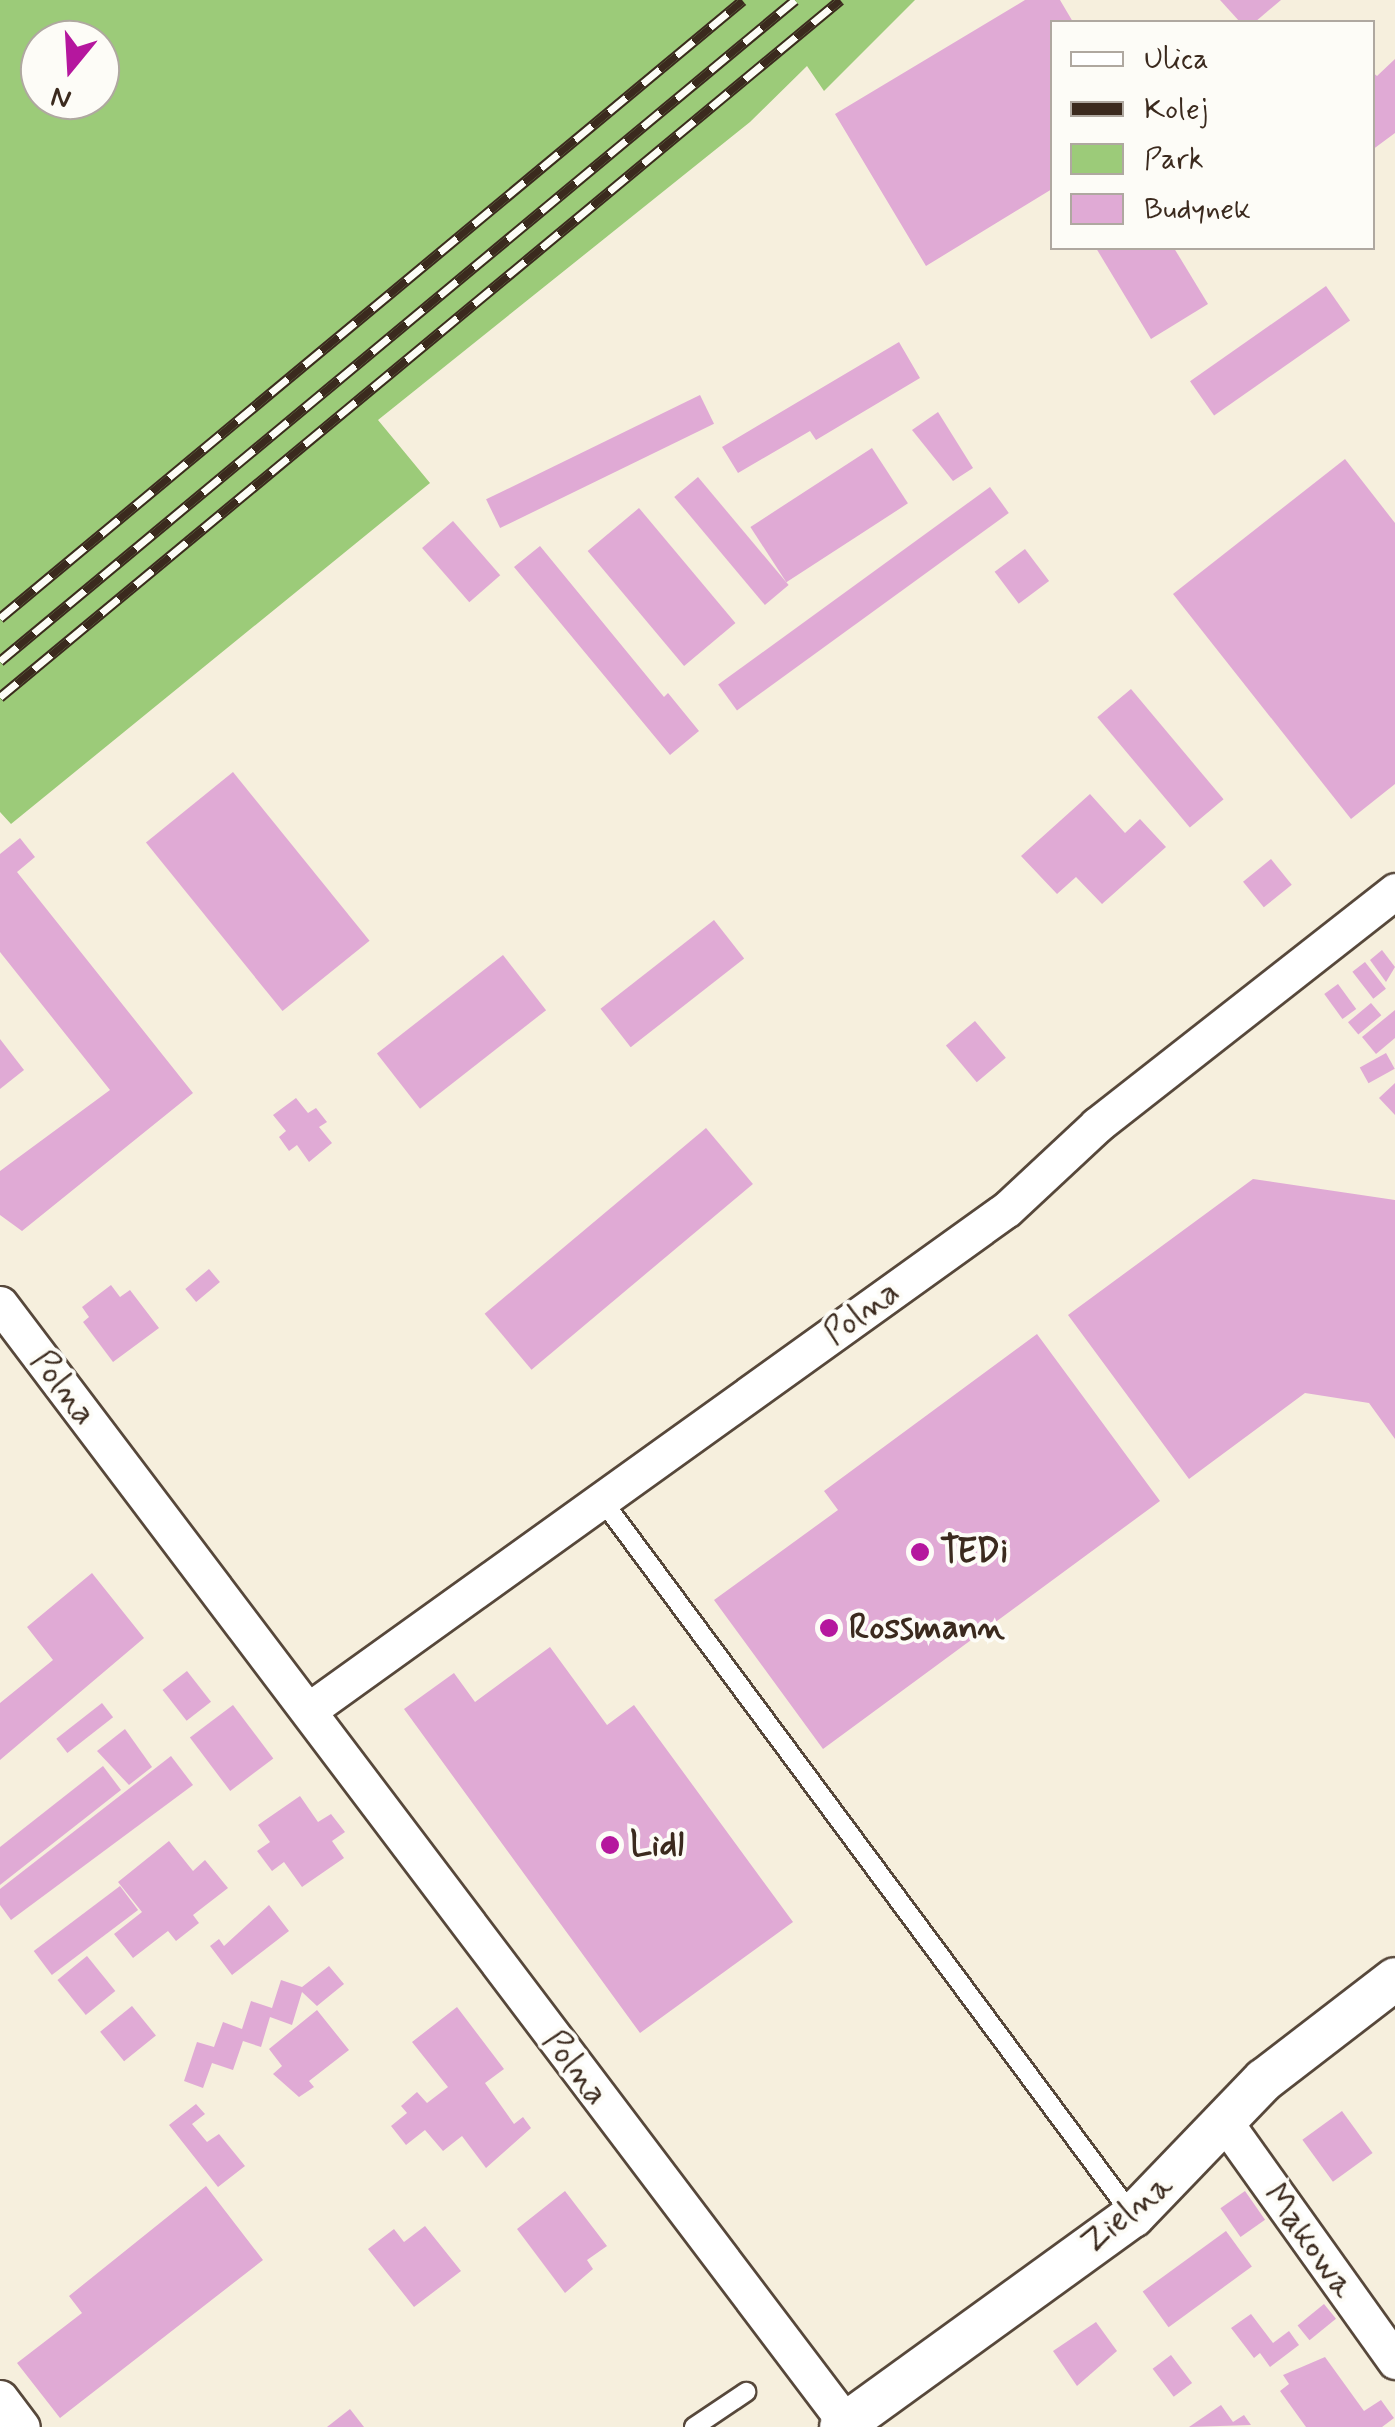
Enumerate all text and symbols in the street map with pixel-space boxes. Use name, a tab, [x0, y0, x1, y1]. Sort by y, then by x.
north arrow	[20, 20, 120, 120]
legend	[1050, 20, 1375, 250]
text: Ulica	[1144, 40, 1209, 79]
text: N	[47, 77, 76, 118]
text: Kolej	[1144, 90, 1208, 129]
text: Park	[1144, 140, 1204, 179]
text: Budynek	[1144, 190, 1251, 229]
street label: Polna	[816, 1271, 908, 1355]
street label: Polna	[21, 1342, 105, 1434]
place label: TEDi	[940, 1531, 1008, 1573]
marker: TEDi	[909, 1541, 931, 1563]
place label: Rossmann	[849, 1607, 1005, 1649]
marker: Rossmann	[818, 1617, 840, 1639]
place label: Lidl	[630, 1824, 684, 1866]
marker: Lidl	[599, 1834, 621, 1856]
street label: Polna	[533, 2022, 617, 2114]
street label: Zielna	[1073, 2164, 1181, 2264]
street label: Makowa	[1254, 2176, 1364, 2306]

